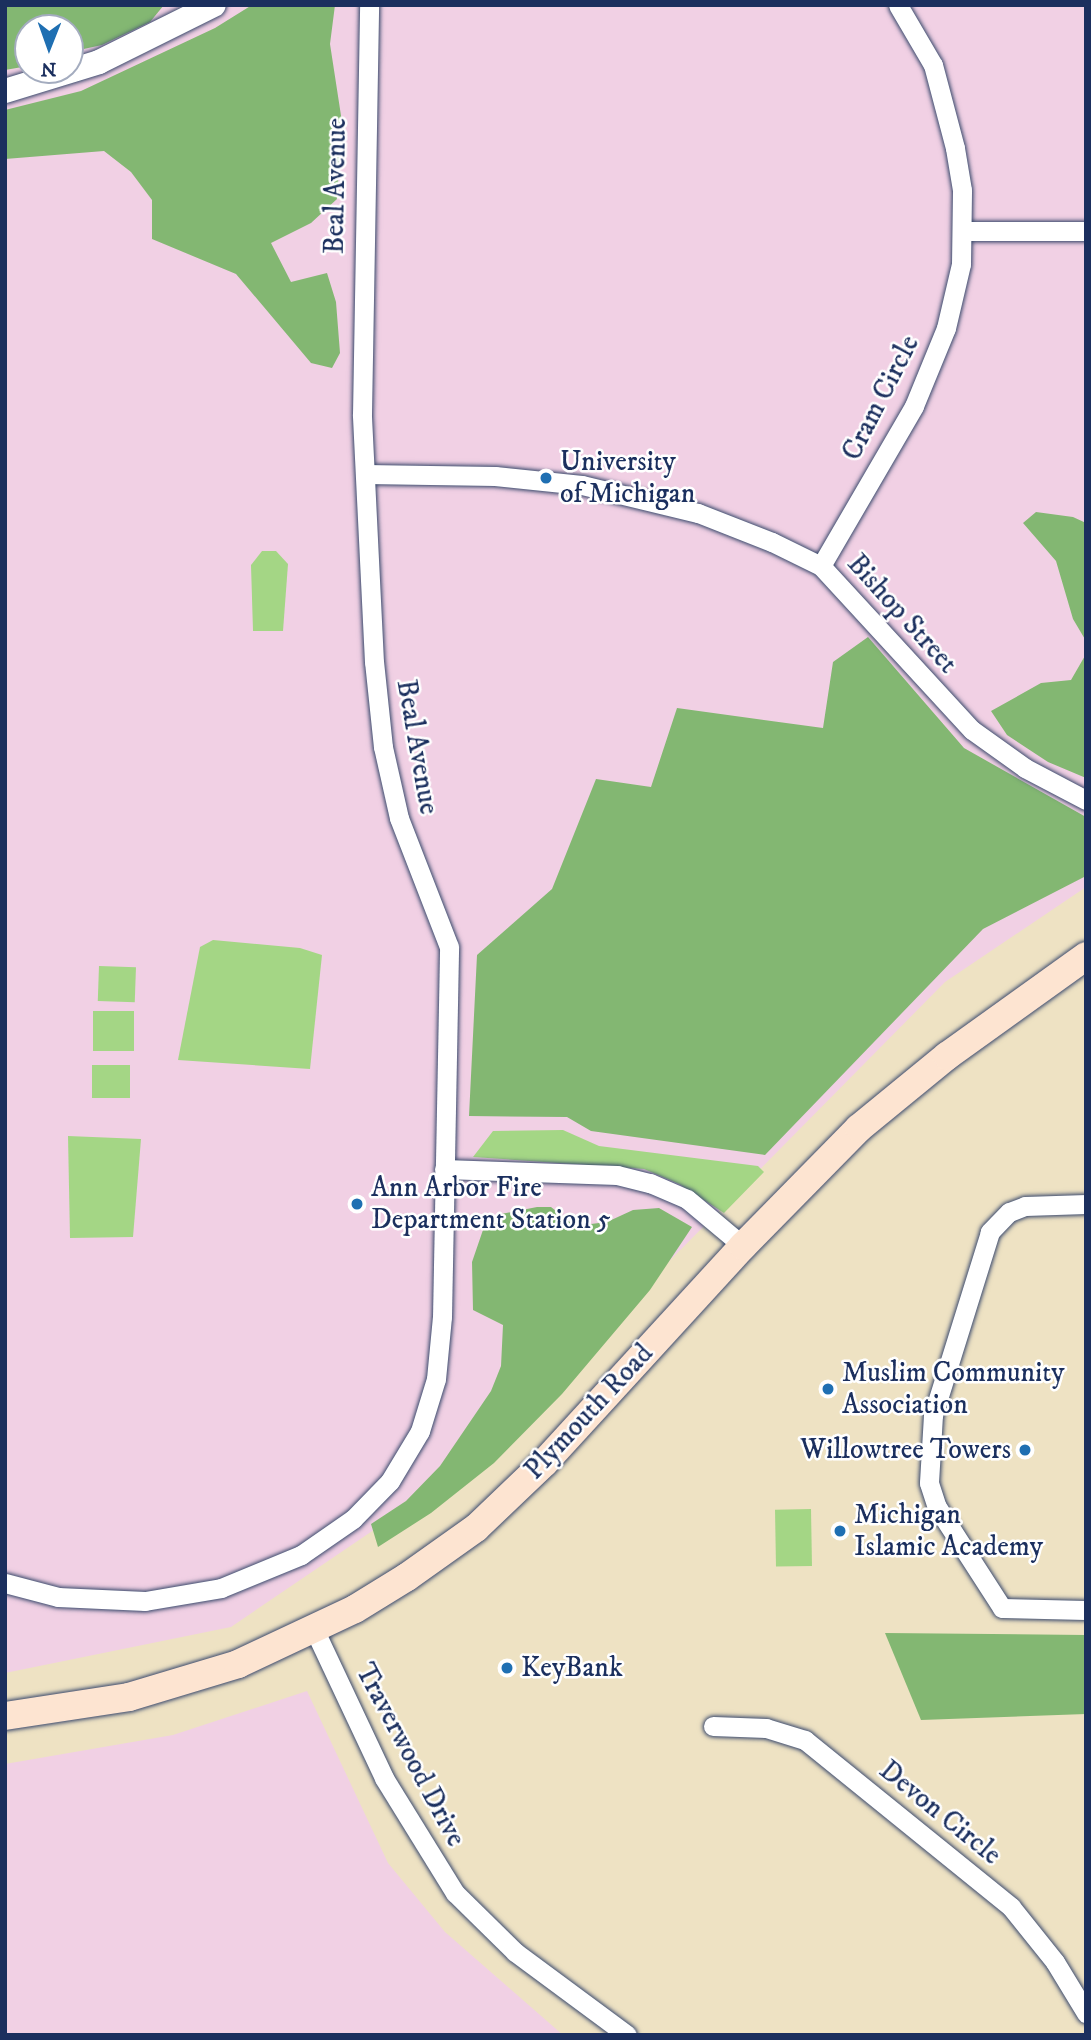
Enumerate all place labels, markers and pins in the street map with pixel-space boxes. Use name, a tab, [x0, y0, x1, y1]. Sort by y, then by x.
place label: University of Michigan	[560, 445, 695, 511]
marker: University of Michigan	[538, 470, 554, 486]
place label: Ann Arbor Fire Department Station 5	[371, 1171, 611, 1237]
marker: Ann Arbor Fire Department Station 5	[349, 1196, 365, 1212]
place label: Muslim Community Association	[842, 1356, 1064, 1422]
marker: Muslim Community Association	[820, 1381, 836, 1397]
place label: Willowtree Towers	[800, 1433, 1011, 1467]
marker: Willowtree Towers	[1017, 1442, 1033, 1458]
place label: Michigan Islamic Academy	[854, 1498, 1043, 1564]
marker: Michigan Islamic Academy	[832, 1523, 848, 1539]
place label: KeyBank	[521, 1651, 623, 1685]
marker: KeyBank	[499, 1660, 515, 1676]

